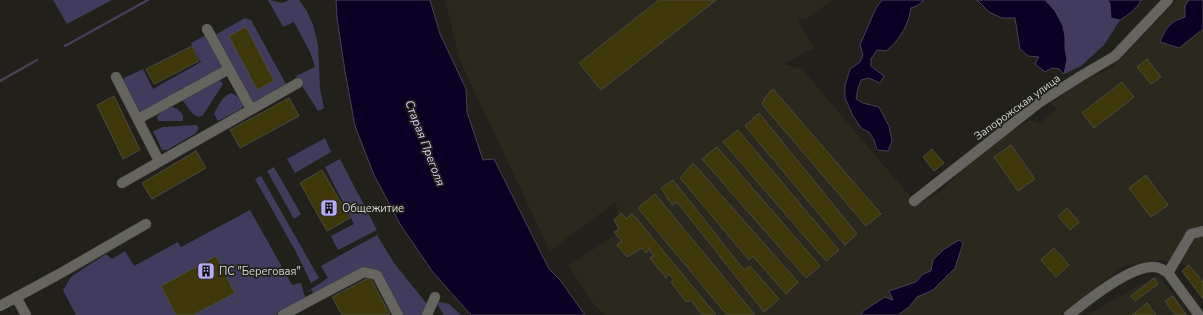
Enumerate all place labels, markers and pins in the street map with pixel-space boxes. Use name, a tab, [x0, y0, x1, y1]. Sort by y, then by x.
building icon: Общежитие	[319, 198, 339, 218]
place label: Общежитие	[342, 201, 404, 216]
building icon: ПС "Береговая"	[196, 261, 216, 281]
place label: ПС "Береговая"	[219, 264, 301, 279]

